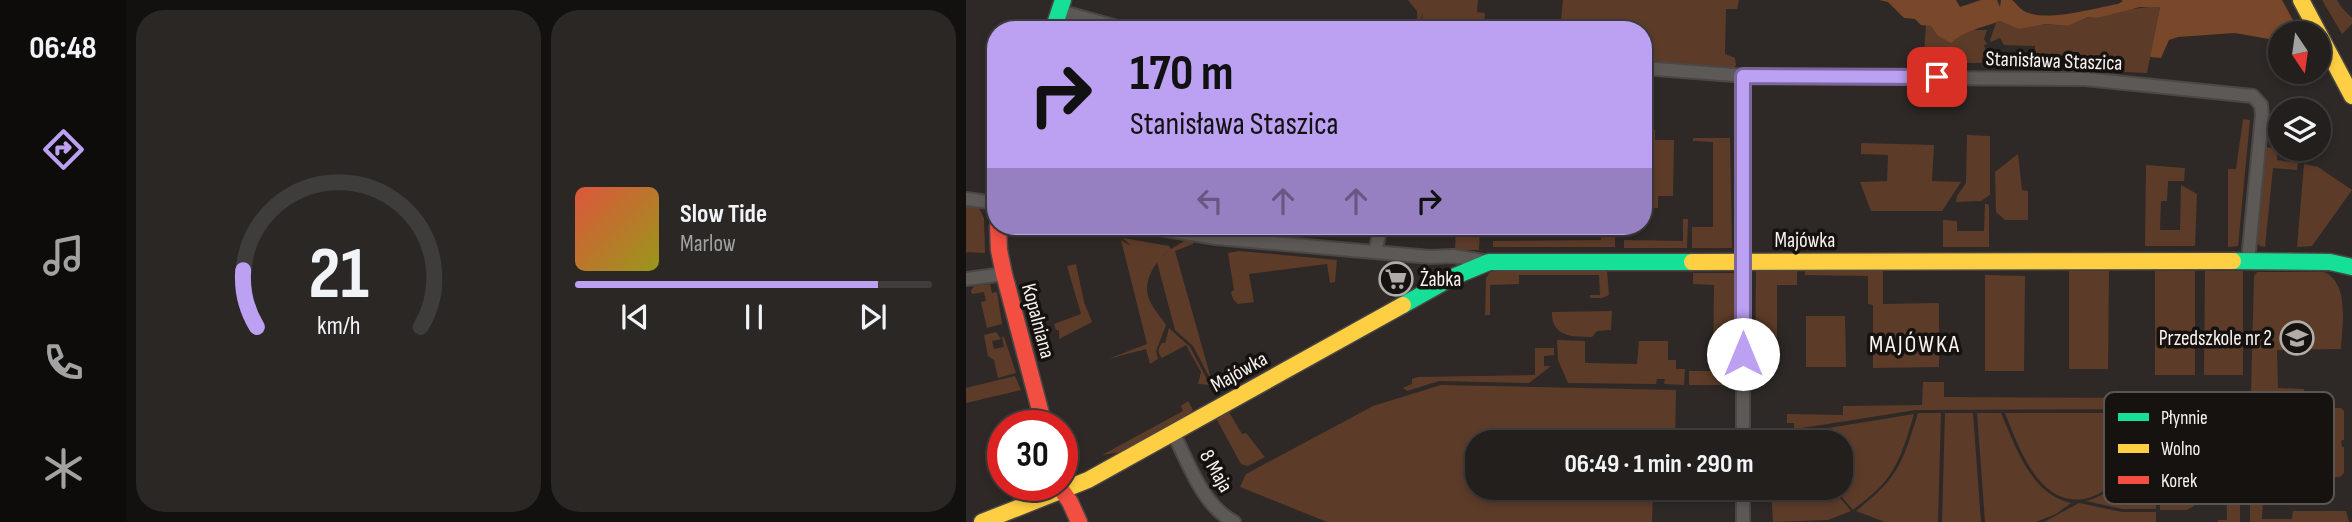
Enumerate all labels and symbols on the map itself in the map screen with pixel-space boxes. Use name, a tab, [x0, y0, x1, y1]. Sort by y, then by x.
north arrow	[2268, 21, 2331, 84]
street label: Stanisława Staszica	[1985, 46, 2123, 76]
pin	[1907, 47, 1967, 107]
street label: Majówka	[1775, 228, 1835, 253]
supermarket icon: Żabka	[1377, 260, 1415, 298]
place label: Żabka	[1420, 267, 1461, 292]
street label: Kopalniana	[1016, 281, 1060, 361]
position arrow	[1706, 317, 1780, 391]
school or university icon: Przedszkole nr 2	[2278, 319, 2316, 357]
place label: Przedszkole nr 2	[2159, 326, 2272, 351]
district label: MAJÓWKA	[1869, 330, 1961, 359]
street label: Majówka	[1206, 346, 1272, 398]
legend	[2104, 392, 2334, 504]
text: Płynnie	[2161, 407, 2208, 430]
speed limit sign: 30	[987, 410, 1078, 501]
text: Wolno	[2161, 438, 2200, 461]
street label: 8 Maja	[1194, 445, 1238, 497]
text: Korek	[2161, 470, 2198, 493]

